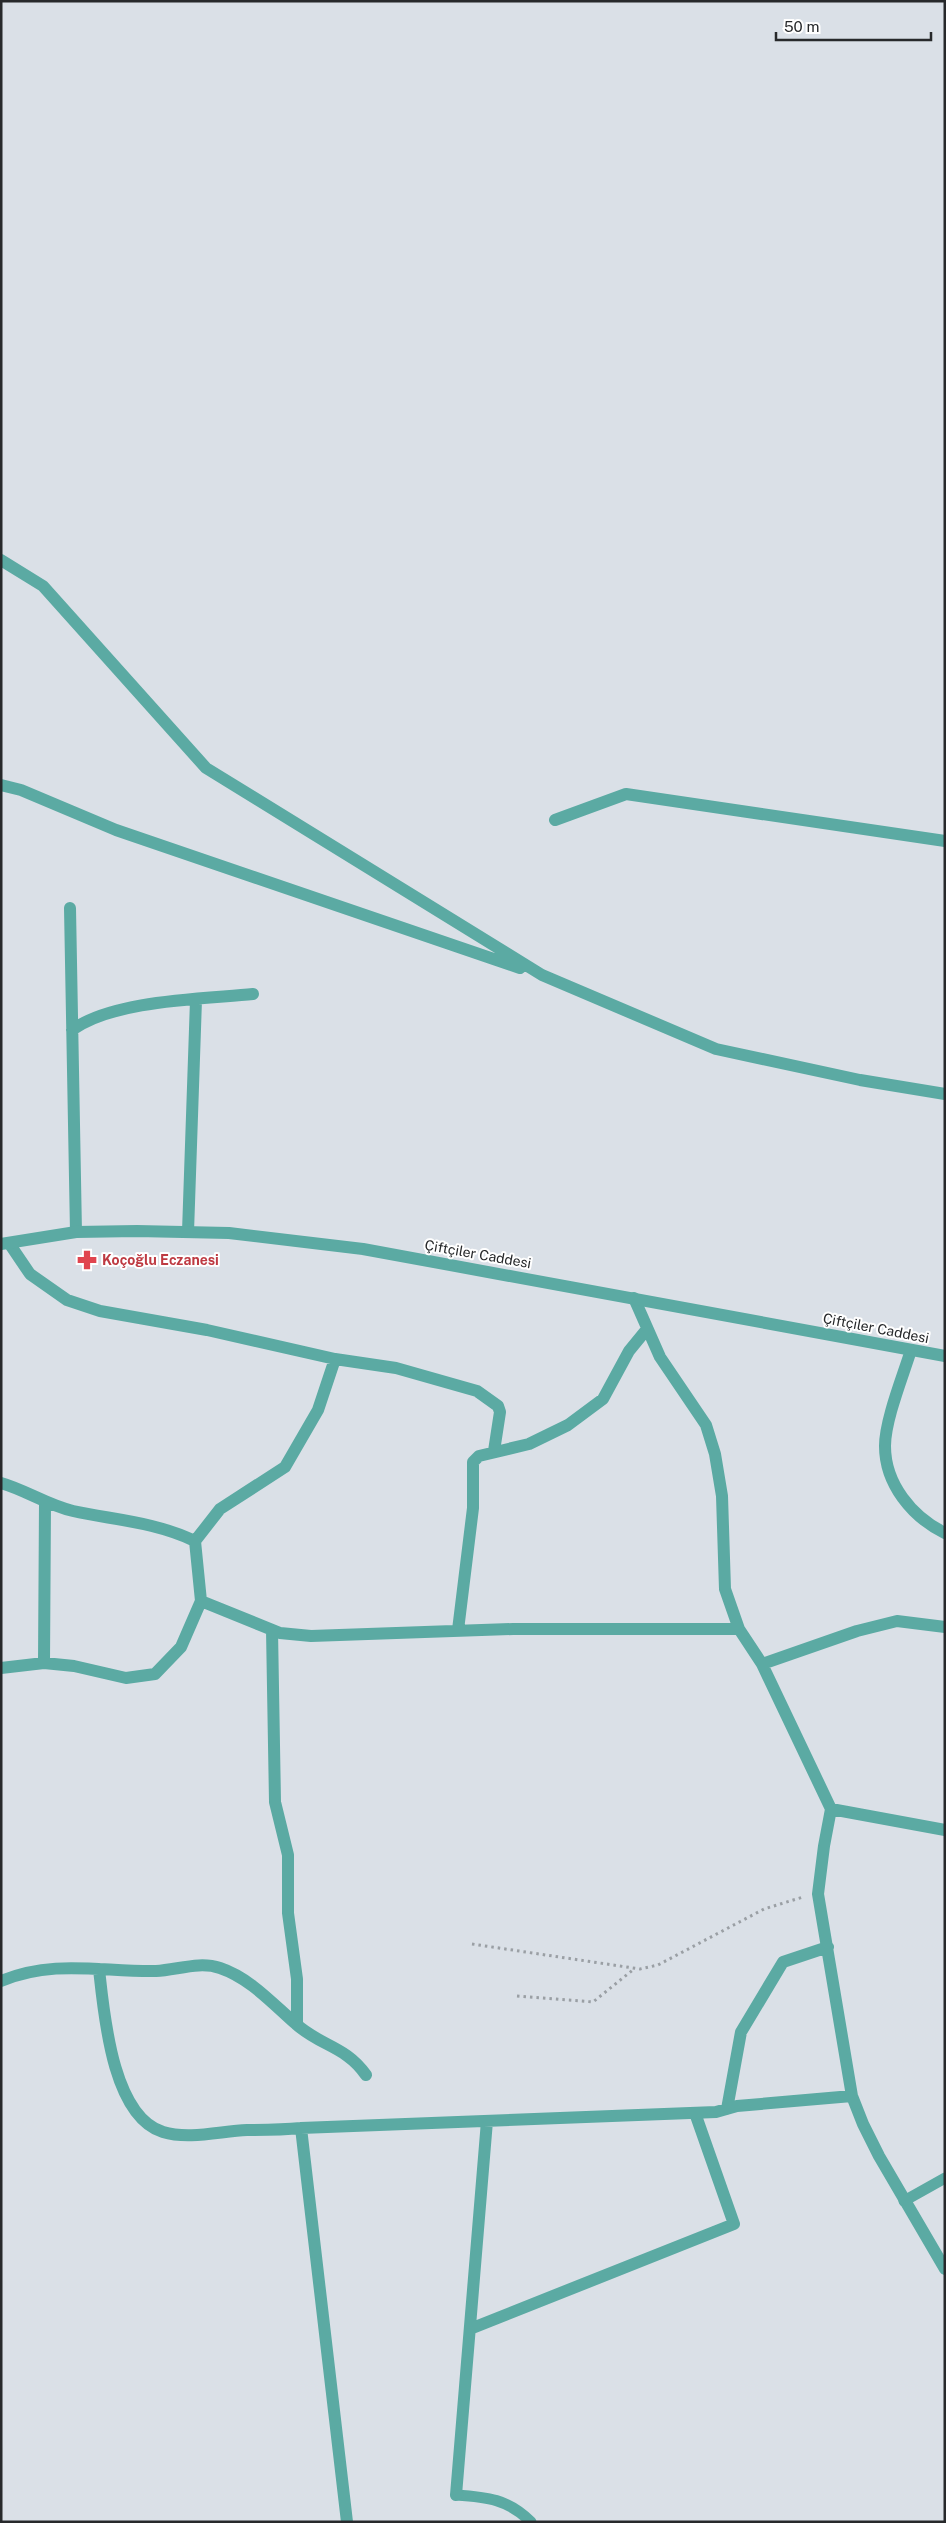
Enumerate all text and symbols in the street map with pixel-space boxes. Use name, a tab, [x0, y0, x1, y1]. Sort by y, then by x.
scale bar	[776, 10, 931, 42]
text: 50 m	[784, 18, 819, 35]
street label: Çiftçiler Caddesi	[424, 1237, 532, 1271]
pharmacy icon: Koçoğlu Eczanesi	[76, 1249, 98, 1271]
place label: Koçoğlu Eczanesi	[102, 1252, 219, 1268]
street label: Çiftçiler Caddesi	[822, 1310, 930, 1346]

